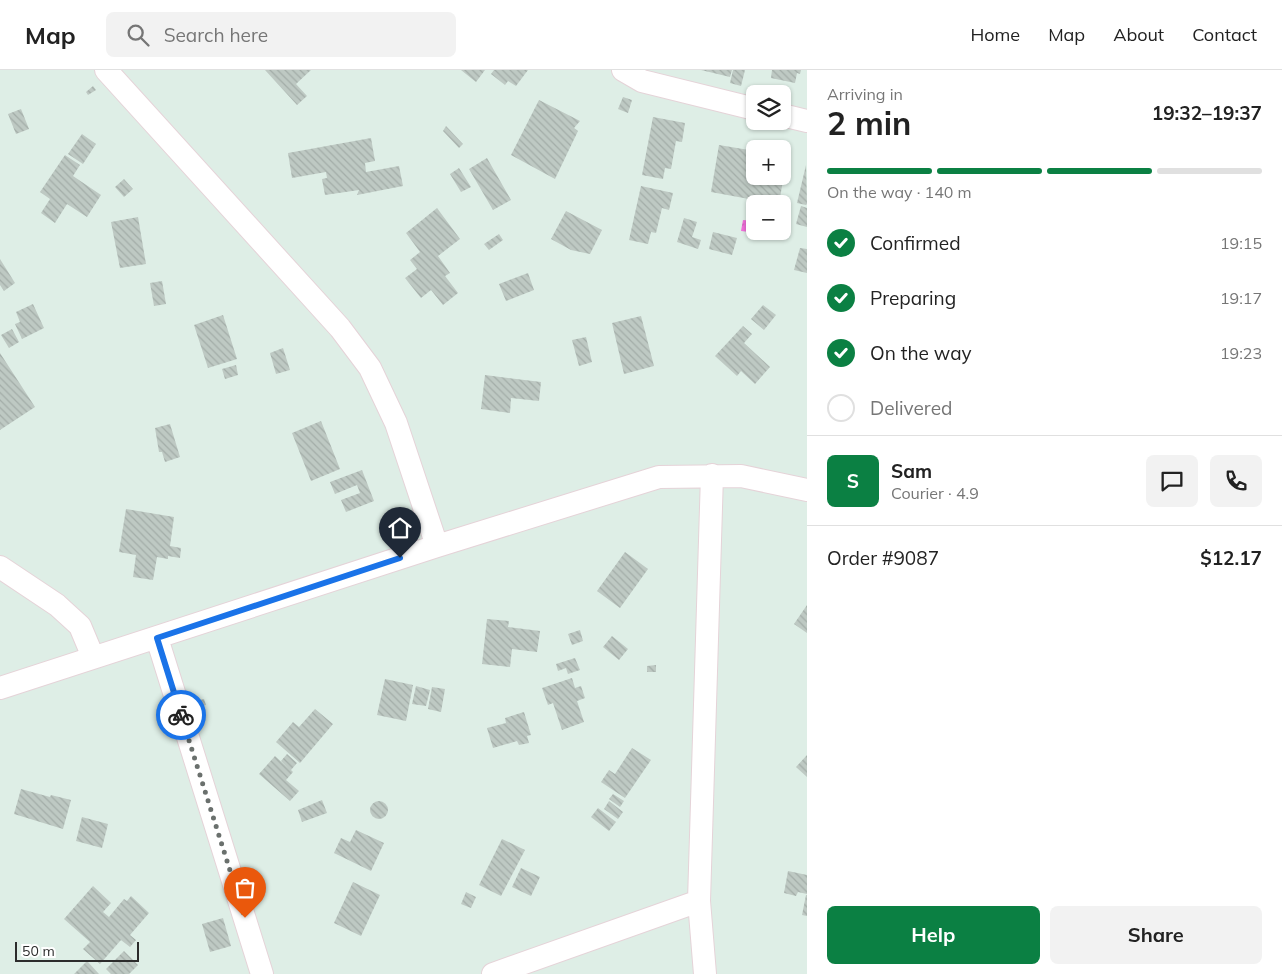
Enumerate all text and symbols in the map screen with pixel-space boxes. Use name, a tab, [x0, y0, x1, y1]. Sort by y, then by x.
search box	[106, 12, 456, 57]
text: Map	[25, 20, 76, 50]
icon: search	[124, 21, 152, 49]
text: Search here	[164, 23, 268, 47]
text: Home	[970, 23, 1020, 46]
text: Map	[1048, 23, 1085, 46]
text: About	[1113, 23, 1164, 46]
text: Contact	[1192, 23, 1257, 46]
text: Arriving in	[827, 84, 903, 104]
map controls	[746, 85, 791, 240]
button: layers	[746, 85, 791, 130]
text: 19:32–19:37	[1152, 101, 1262, 125]
text: 2 min	[827, 103, 911, 143]
button: +	[746, 140, 791, 185]
text: On the way · 140 m	[827, 182, 972, 202]
button: −	[746, 195, 791, 240]
icon: check	[827, 229, 855, 257]
text: Confirmed	[870, 231, 961, 255]
text: 19:15	[1220, 233, 1262, 253]
icon: check	[827, 284, 855, 312]
text: Preparing	[870, 286, 956, 310]
text: 19:17	[1220, 288, 1262, 308]
icon: check	[827, 339, 855, 367]
text: On the way	[870, 341, 972, 365]
text: 19:23	[1220, 343, 1262, 363]
text: Delivered	[870, 396, 952, 420]
button: chat	[1146, 455, 1198, 507]
button: phone	[1210, 455, 1262, 507]
text: Sam	[891, 459, 932, 483]
text: S	[847, 469, 859, 493]
text: Courier · 4.9	[891, 483, 979, 503]
pin	[379, 507, 421, 558]
icon: home	[386, 514, 414, 542]
text: Order #9087	[827, 546, 939, 570]
text: $12.17	[1200, 546, 1262, 570]
courier	[156, 690, 206, 740]
icon: bike	[167, 701, 195, 729]
pin	[224, 867, 266, 918]
icon: bag	[231, 874, 259, 902]
button: Help	[827, 906, 1040, 964]
button: Share	[1050, 906, 1262, 964]
scale bar	[15, 939, 139, 962]
text: 50 m	[22, 942, 55, 960]

